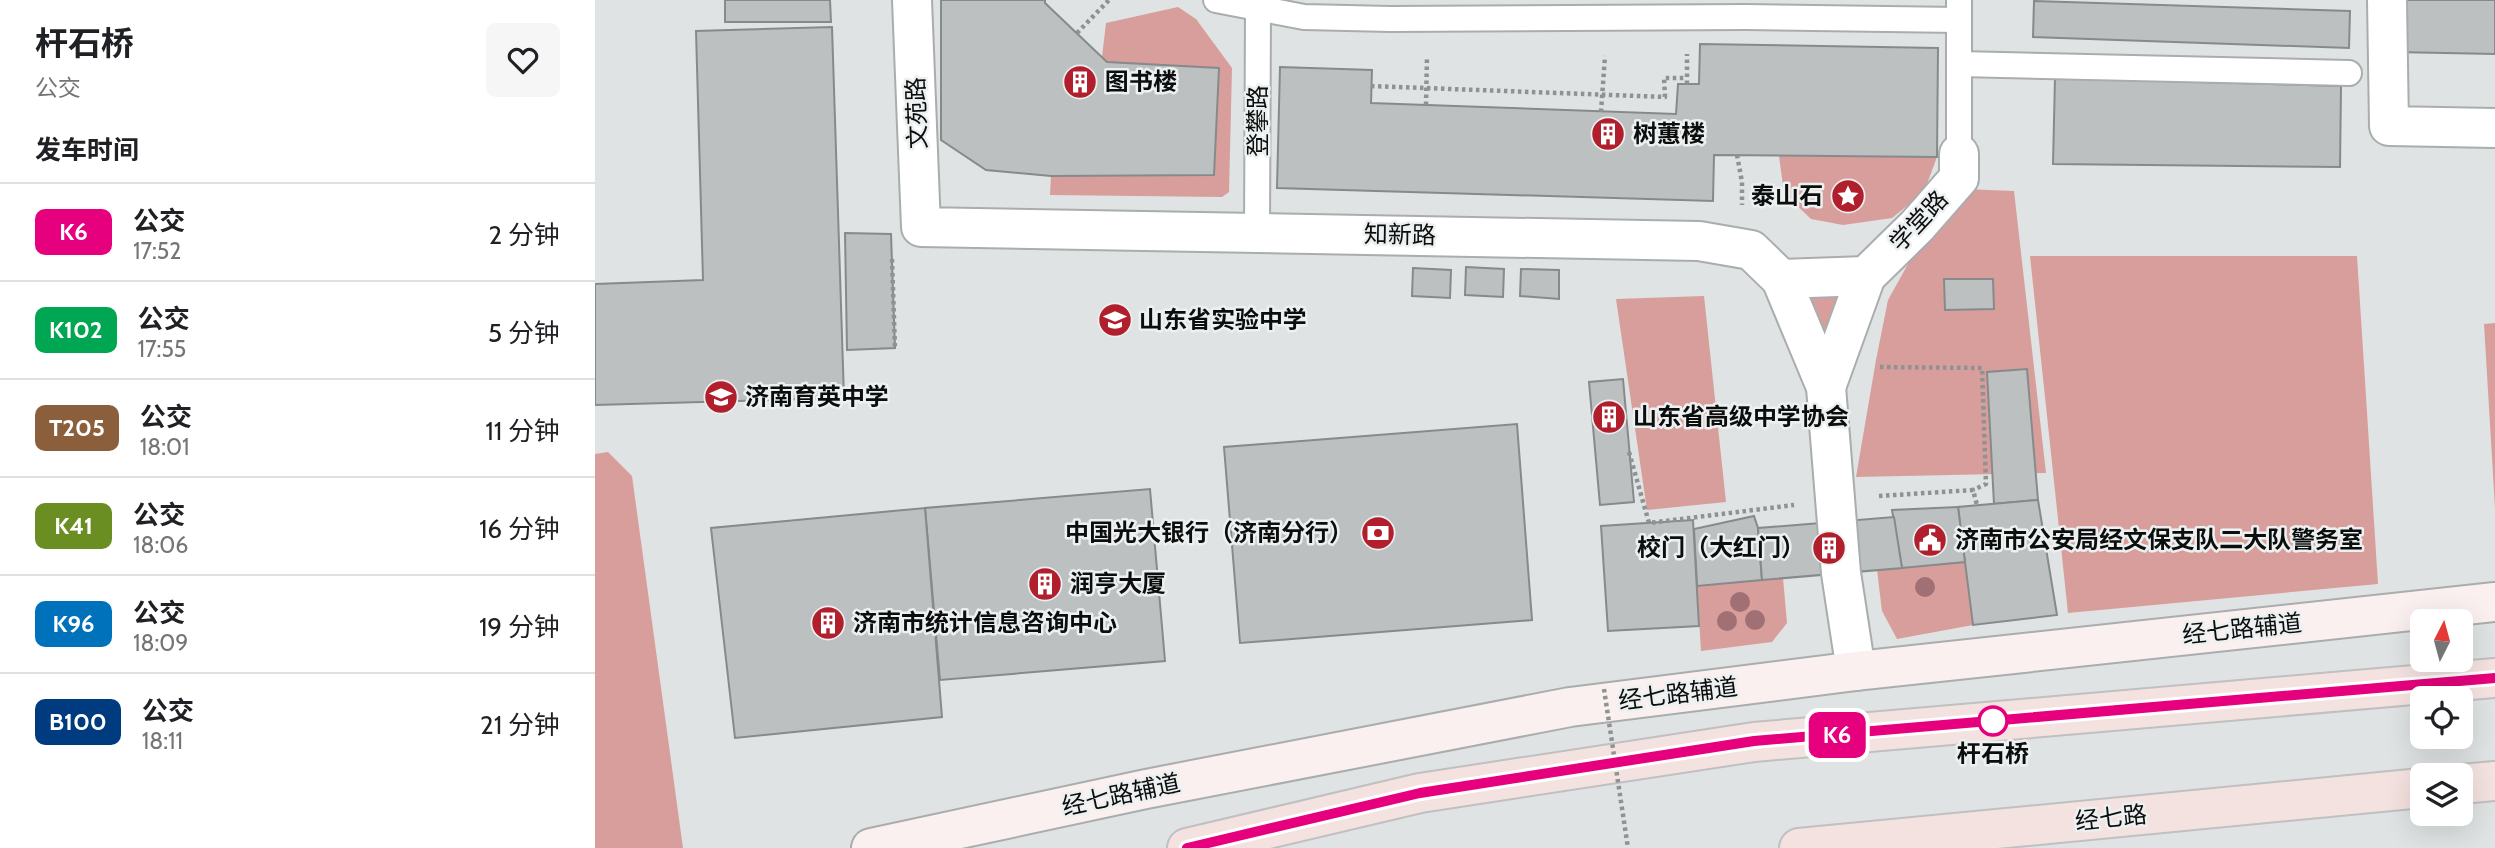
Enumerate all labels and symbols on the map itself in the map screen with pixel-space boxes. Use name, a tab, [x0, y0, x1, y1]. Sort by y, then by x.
building icon: 图书楼	[1061, 63, 1099, 101]
place label: 图书楼	[1105, 67, 1177, 96]
street label: 文苑路	[901, 77, 932, 150]
street label: 登攀路	[1243, 85, 1272, 157]
building icon: 树蕙楼	[1589, 115, 1627, 153]
place label: 树蕙楼	[1633, 119, 1705, 148]
place icon: 泰山石	[1829, 177, 1867, 215]
place label: 泰山石	[1751, 181, 1823, 210]
street label: 学堂路	[1883, 184, 1954, 257]
street label: 知新路	[1364, 219, 1436, 250]
school or university icon: 山东省实验中学	[1096, 301, 1134, 339]
place label: 山东省实验中学	[1139, 305, 1307, 334]
school or university icon: 济南育英中学	[702, 378, 740, 416]
place label: 济南育英中学	[745, 382, 889, 411]
building icon: 山东省高级中学协会	[1590, 398, 1628, 436]
place label: 山东省高级中学协会	[1633, 402, 1849, 431]
bank icon: 中国光大银行（济南分行）	[1359, 514, 1397, 552]
place label: 中国光大银行（济南分行）	[1065, 518, 1353, 547]
public building icon: 济南市公安局经文保支队二大队警务室	[1911, 521, 1949, 559]
place label: 济南市公安局经文保支队二大队警务室	[1955, 525, 2363, 554]
building icon: 校门（大红门）	[1810, 529, 1848, 567]
place label: 校门（大红门）	[1637, 533, 1805, 562]
building icon: 润亨大厦	[1026, 565, 1064, 603]
place label: 润亨大厦	[1070, 569, 1166, 598]
building icon: 济南市统计信息咨询中心	[809, 604, 847, 642]
place label: 济南市统计信息咨询中心	[853, 608, 1117, 637]
street label: 经七路辅道	[2181, 608, 2303, 649]
north arrow	[2410, 609, 2473, 672]
street label: 经七路辅道	[1617, 672, 1739, 715]
marker: 杆石桥	[1978, 706, 2008, 736]
line badge: K6	[1805, 712, 1869, 758]
place label: 杆石桥	[1957, 739, 2029, 768]
street label: 经七路辅道	[1059, 768, 1183, 821]
street label: 经七路	[2074, 799, 2148, 836]

